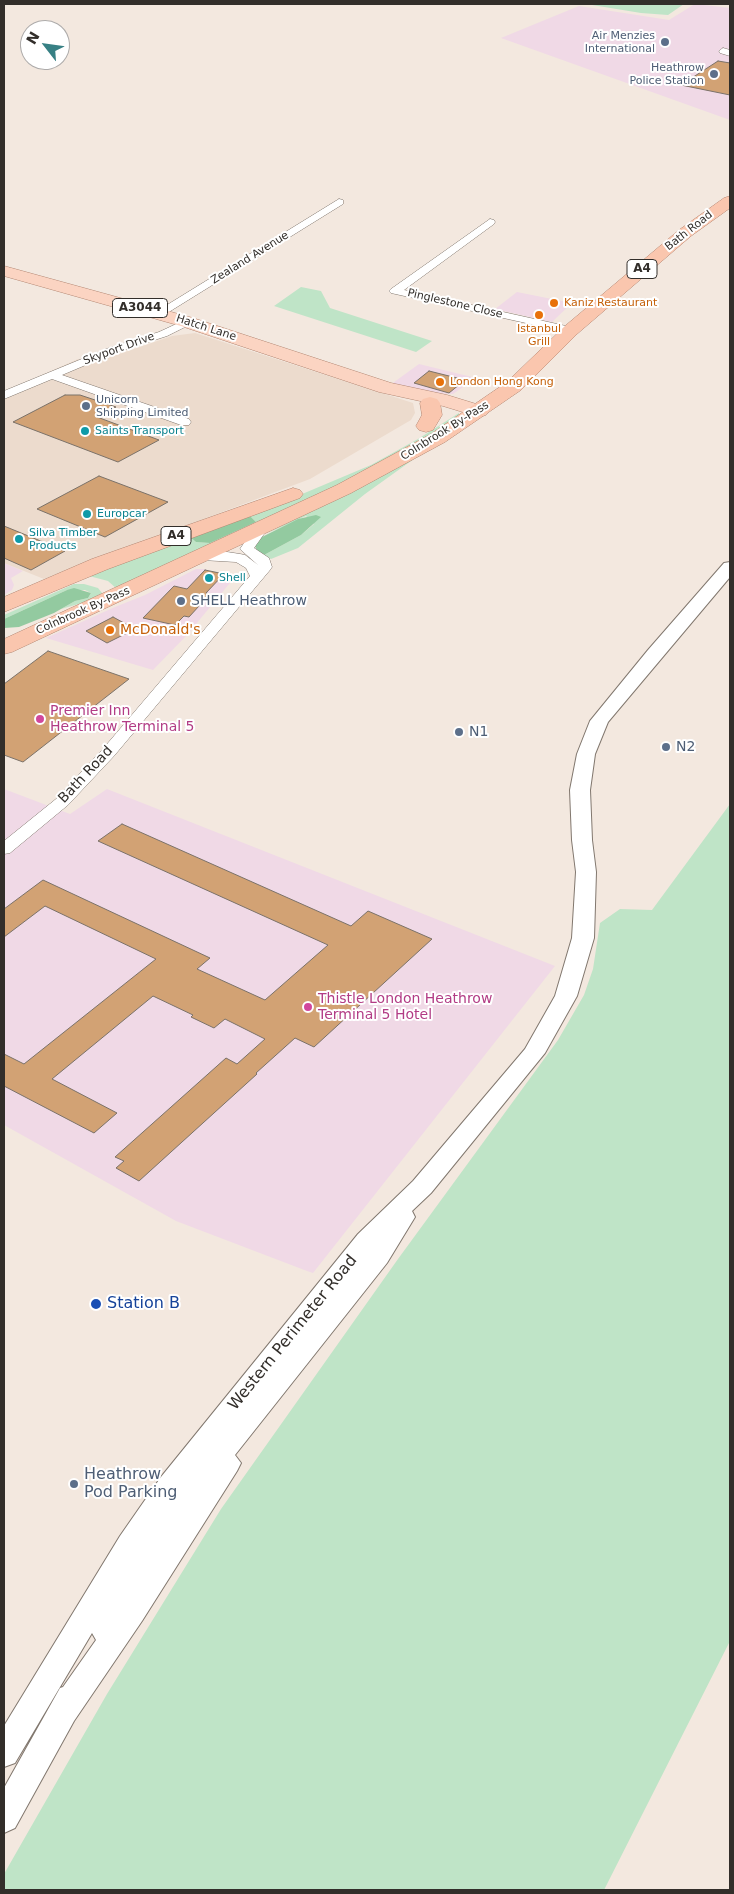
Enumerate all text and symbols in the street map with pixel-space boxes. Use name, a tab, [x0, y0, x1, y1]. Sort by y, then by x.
north arrow	[20, 20, 70, 70]
text: N	[23, 29, 43, 47]
place label: Air Menzies International	[585, 29, 655, 55]
marker: Air Menzies International	[659, 36, 671, 48]
place label: Heathrow Police Station	[629, 61, 704, 87]
marker: Heathrow Police Station	[708, 68, 720, 80]
street label: Bath Road	[663, 208, 715, 254]
street label: Zealand Avenue	[209, 229, 291, 287]
road number: A4	[627, 260, 657, 278]
street label: Pinglestone Close	[406, 287, 504, 321]
place label: Kaniz Restaurant	[564, 296, 657, 310]
marker: Kaniz Restaurant	[548, 297, 560, 309]
road number: A3044	[112, 298, 168, 318]
marker: Istanbul Grill	[533, 309, 545, 321]
street label: Hatch Lane	[174, 312, 238, 344]
place label: Istanbul Grill	[517, 322, 561, 348]
street label: Skyport Drive	[82, 330, 156, 368]
place label: London Hong Kong	[450, 375, 554, 389]
marker: London Hong Kong	[434, 376, 446, 388]
place label: Unicorn Shipping Limited	[96, 393, 189, 419]
street label: Colnbrook By-Pass	[399, 399, 491, 463]
marker: Unicorn Shipping Limited	[80, 400, 92, 412]
place label: Saints Transport	[95, 424, 184, 438]
marker: Saints Transport	[79, 425, 91, 437]
place label: Europcar	[97, 507, 146, 521]
marker: Europcar	[81, 508, 93, 520]
place label: Silva Timber Products	[29, 526, 97, 552]
road number: A4	[161, 526, 191, 546]
marker: Silva Timber Products	[13, 533, 25, 545]
place label: Shell	[219, 571, 246, 585]
marker: Shell	[203, 572, 215, 584]
street label: Colnbrook By-Pass	[34, 584, 132, 638]
place label: SHELL Heathrow	[191, 593, 307, 609]
marker: SHELL Heathrow	[175, 595, 187, 607]
place label: McDonald's	[120, 622, 200, 638]
marker: McDonald's	[104, 624, 116, 636]
place label: Premier Inn Heathrow Terminal 5	[50, 703, 195, 736]
marker: Premier Inn Heathrow Terminal 5	[34, 713, 46, 725]
place label: N1	[469, 724, 488, 740]
marker: N1	[453, 726, 465, 738]
place label: N2	[676, 739, 695, 755]
marker: N2	[660, 741, 672, 753]
street label: Bath Road	[55, 743, 117, 807]
place label: Thistle London Heathrow Terminal 5 Hotel	[318, 991, 492, 1024]
marker: Thistle London Heathrow Terminal 5 Hotel	[302, 1001, 314, 1013]
street label: Western Perimeter Road	[224, 1252, 362, 1414]
place label: Station B	[107, 1294, 180, 1314]
marker: Station B	[89, 1297, 103, 1311]
place label: Heathrow Pod Parking	[84, 1465, 177, 1503]
marker: Heathrow Pod Parking	[68, 1478, 80, 1490]

